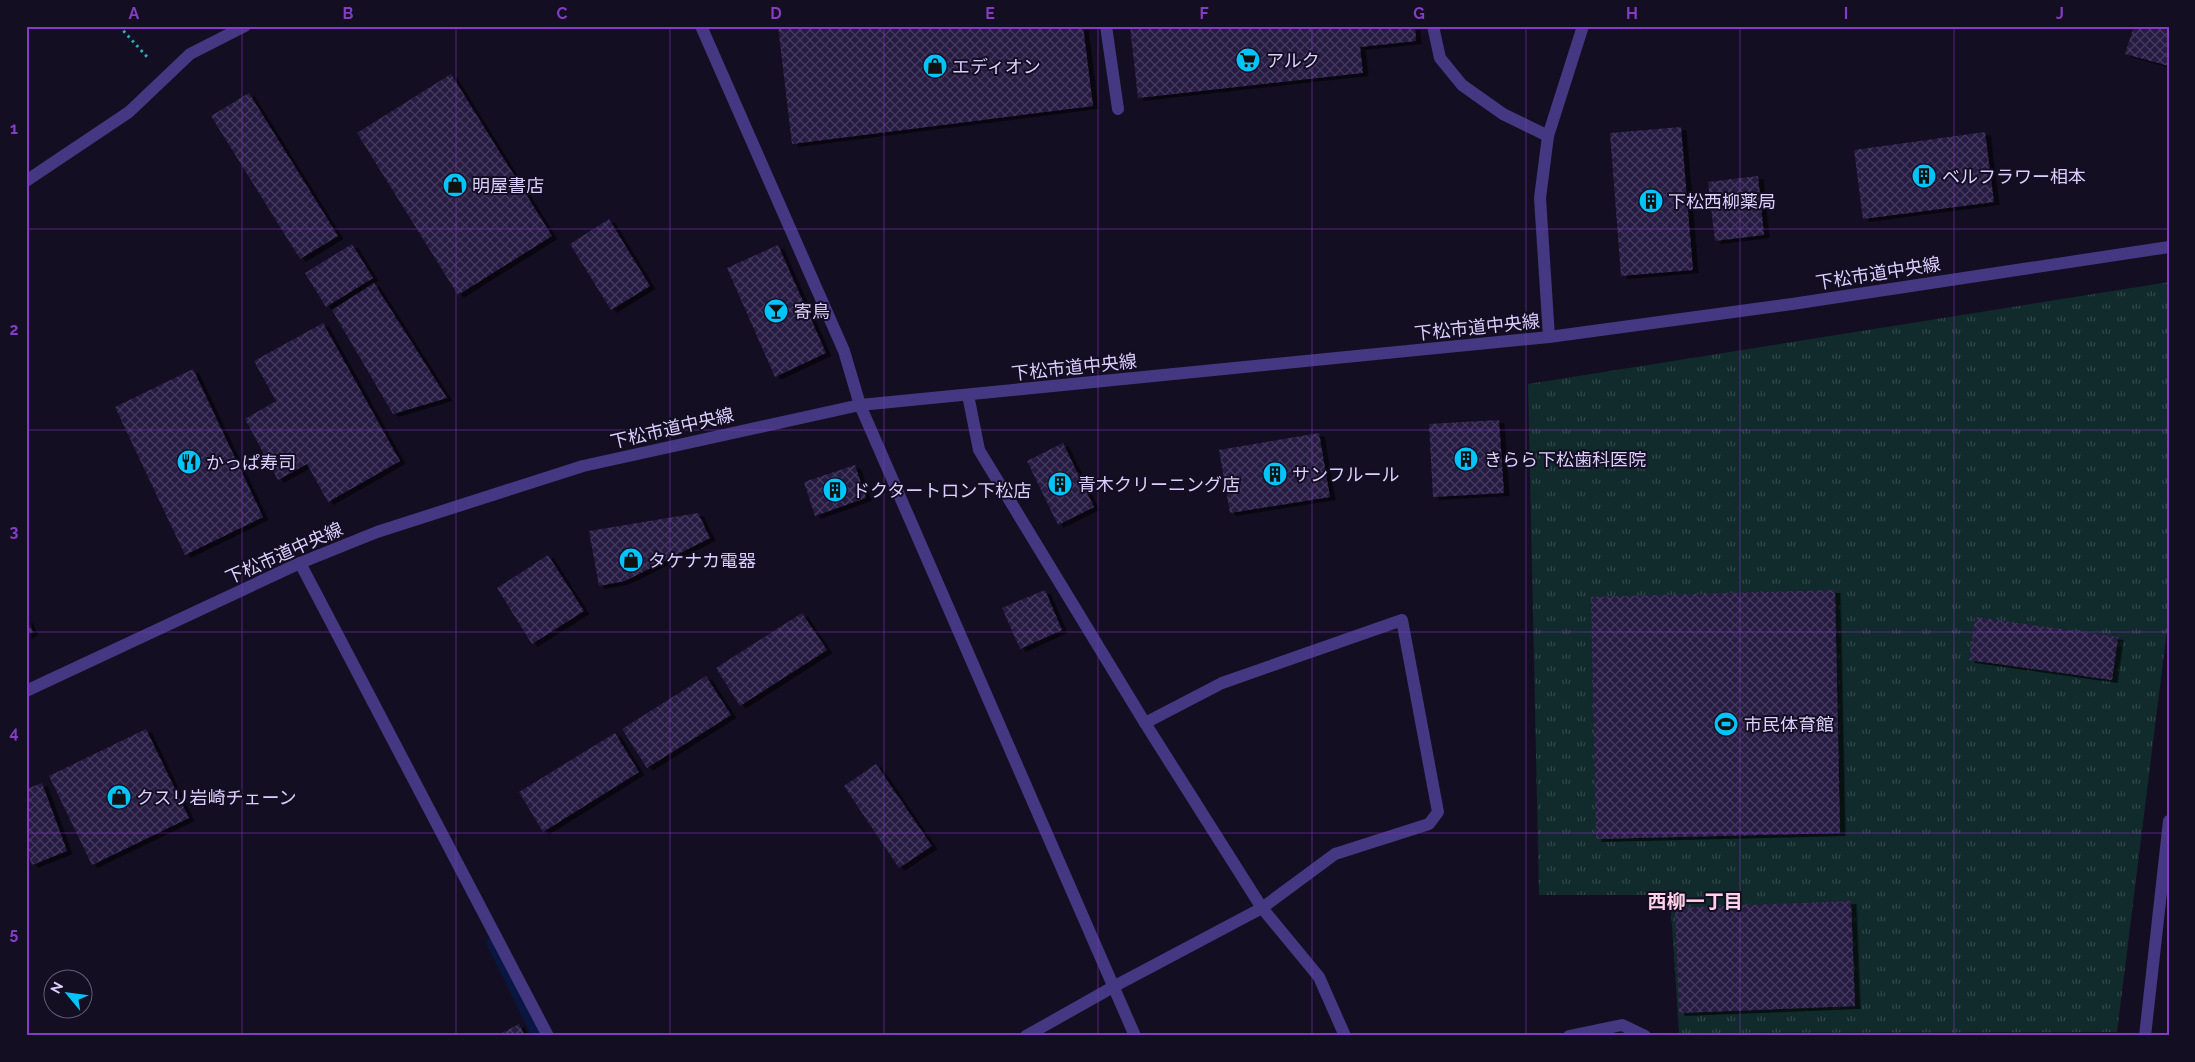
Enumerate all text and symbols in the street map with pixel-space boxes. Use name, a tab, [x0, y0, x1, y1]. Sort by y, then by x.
text: A	[129, 4, 140, 23]
text: B	[343, 4, 354, 23]
text: C	[557, 4, 568, 23]
text: D	[770, 4, 782, 23]
text: E	[985, 4, 995, 23]
text: F	[1199, 4, 1209, 23]
text: G	[1413, 4, 1425, 23]
text: H	[1626, 4, 1638, 23]
text: I	[1844, 4, 1848, 23]
text: J	[2056, 4, 2064, 23]
supermarket icon: アルク	[1235, 47, 1261, 73]
place label: アルク	[1266, 50, 1320, 71]
shop icon: エディオン	[922, 53, 948, 79]
place label: エディオン	[952, 56, 1041, 77]
text: 1	[10, 119, 18, 138]
building icon: ベルフラワー相本	[1911, 163, 1937, 189]
place label: ベルフラワー相本	[1942, 166, 2086, 187]
shop icon: 明屋書店	[442, 172, 468, 198]
place label: 明屋書店	[472, 175, 544, 196]
building icon: 下松西柳薬局	[1638, 188, 1664, 214]
place label: 下松西柳薬局	[1668, 191, 1776, 212]
street label: 下松市道中央線	[1814, 253, 1942, 293]
bar icon: 寄鳥	[763, 298, 789, 324]
place label: 寄鳥	[794, 301, 830, 322]
street label: 下松市道中央線	[1413, 310, 1541, 344]
text: 2	[9, 320, 19, 339]
street label: 下松市道中央線	[1010, 350, 1138, 384]
street label: 下松市道中央線	[608, 404, 736, 452]
building icon: きらら下松歯科医院	[1453, 446, 1479, 472]
restaurant icon: かっぱ寿司	[176, 449, 202, 475]
place label: きらら下松歯科医院	[1484, 449, 1646, 470]
place label: かっぱ寿司	[206, 452, 296, 473]
building icon: サンフルール	[1262, 461, 1288, 487]
place label: サンフルール	[1292, 464, 1399, 485]
building icon: 青木クリーニング店	[1047, 471, 1073, 497]
place label: 青木クリーニング店	[1078, 474, 1240, 495]
building icon: ドクタートロン下松店	[822, 477, 848, 503]
place label: ドクタートロン下松店	[852, 480, 1031, 501]
street label: 下松市道中央線	[222, 518, 346, 588]
text: 3	[10, 522, 19, 541]
shop icon: タケナカ電器	[618, 547, 644, 573]
place label: タケナカ電器	[648, 550, 756, 571]
sports icon: 市民体育館	[1713, 711, 1739, 737]
place label: 市民体育館	[1744, 714, 1834, 735]
text: 4	[9, 723, 19, 742]
shop icon: クスリ岩崎チェーン	[106, 784, 132, 810]
place label: クスリ岩崎チェーン	[136, 787, 297, 808]
district label: 西柳一丁目	[1647, 890, 1743, 912]
text: 5	[10, 924, 19, 943]
north arrow	[42, 970, 92, 1020]
text: N	[47, 979, 66, 996]

